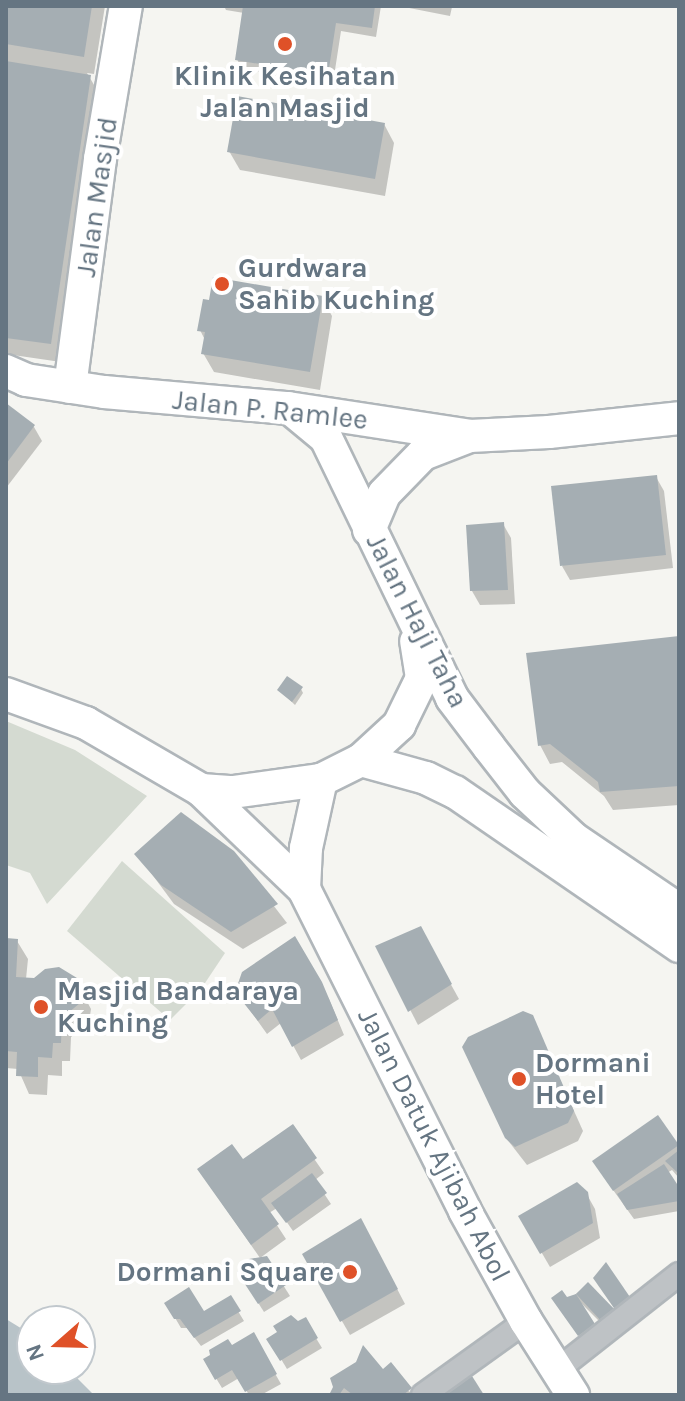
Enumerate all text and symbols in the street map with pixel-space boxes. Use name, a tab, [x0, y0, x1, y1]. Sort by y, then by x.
marker: Klinik Kesihatan Jalan Masjid	[274, 33, 296, 55]
place label: Klinik Kesihatan Jalan Masjid	[174, 59, 396, 125]
street label: Jalan Masjid	[69, 115, 125, 279]
place label: Gurdwara Sahib Kuching	[238, 251, 434, 317]
marker: Gurdwara Sahib Kuching	[213, 275, 231, 293]
street label: Jalan P. Ramlee	[171, 383, 369, 437]
street label: Jalan Haji Taha	[359, 528, 475, 714]
place label: Masjid Bandaraya Kuching	[57, 974, 299, 1040]
marker: Masjid Bandaraya Kuching	[32, 998, 50, 1016]
street label: Jalan Datuk Ajibah Abol	[351, 1003, 517, 1287]
place label: Dormani Hotel	[535, 1046, 651, 1112]
marker: Dormani Hotel	[510, 1070, 528, 1088]
place label: Dormani Square	[117, 1255, 334, 1289]
marker: Dormani Square	[341, 1263, 359, 1281]
north arrow	[16, 1305, 96, 1385]
text: N	[20, 1341, 50, 1364]

